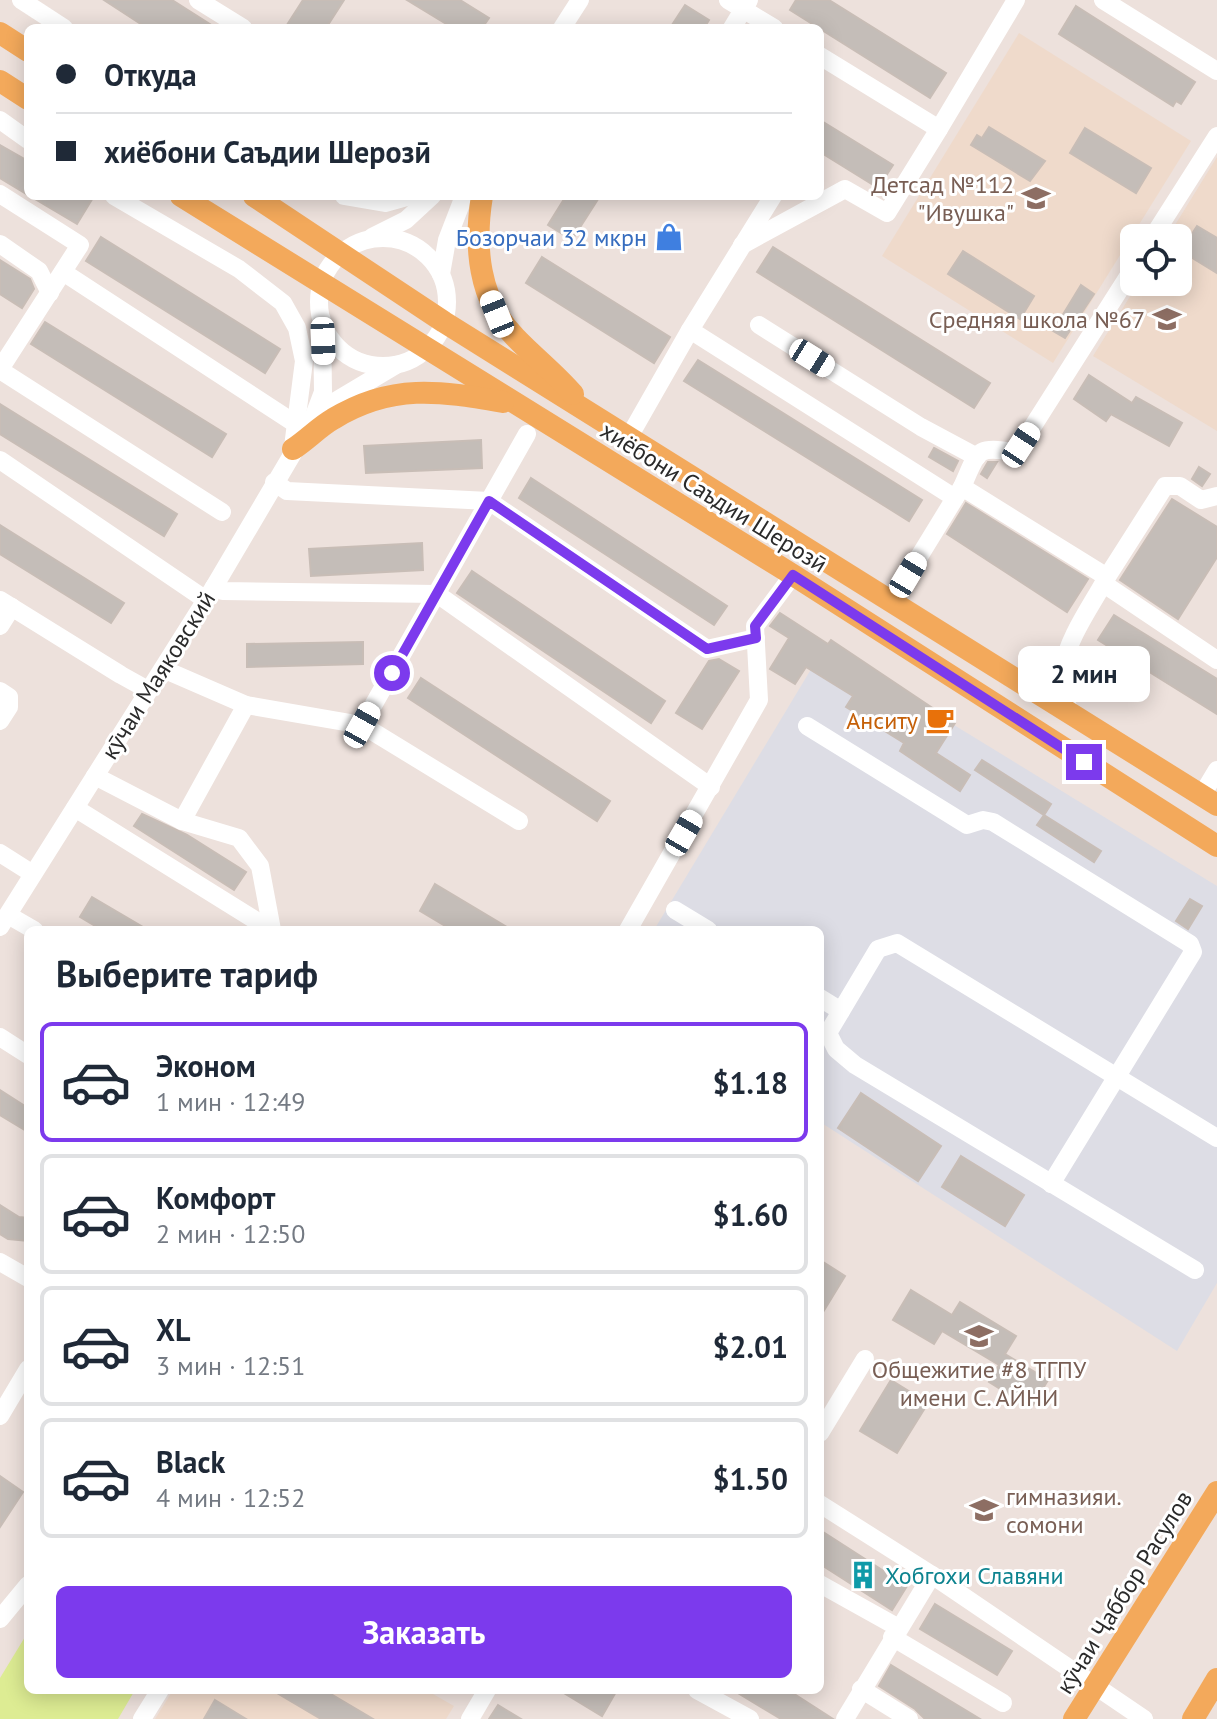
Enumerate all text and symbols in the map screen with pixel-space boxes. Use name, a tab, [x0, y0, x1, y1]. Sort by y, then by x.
text: Откуда	[104, 55, 197, 94]
text: хиёбони Саъдии Шерозӣ	[104, 132, 431, 171]
place label: Детсад №112 "Ивушка"	[871, 169, 1014, 228]
school or university icon: Детсад №112 "Ивушка"	[1021, 183, 1051, 213]
place label: Бозорчаи 32 мкрн	[456, 222, 647, 253]
shop icon: Бозорчаи 32 мкрн	[654, 222, 684, 252]
map controls	[1120, 224, 1192, 296]
button: locate	[1120, 224, 1192, 296]
car	[477, 287, 517, 341]
place label: Средняя школа №67	[929, 304, 1145, 335]
school or university icon: Средняя школа №67	[1152, 304, 1182, 334]
car	[310, 317, 336, 365]
car	[785, 335, 839, 381]
street label: хиёбони Саъдии Шерозӣ	[595, 415, 833, 579]
car	[998, 418, 1044, 472]
car	[885, 548, 931, 602]
street label: кӯчаи Маяковский	[94, 585, 222, 765]
callout: 2 мин	[1018, 646, 1150, 702]
route start	[374, 655, 410, 691]
text: 2 мин	[1051, 657, 1117, 690]
car	[340, 698, 384, 752]
place label: Анситу	[846, 705, 918, 736]
cafe icon: Анситу	[925, 705, 955, 735]
route end	[1066, 744, 1102, 780]
car	[662, 806, 706, 860]
text: Выберите тариф	[56, 950, 318, 997]
icon: car	[60, 1046, 132, 1118]
text: Эконом	[156, 1046, 256, 1085]
text: $1.18	[713, 1063, 788, 1102]
text: 1 мин · 12:49	[156, 1085, 305, 1118]
icon: car	[60, 1178, 132, 1250]
text: Комфорт	[156, 1178, 275, 1217]
text: $1.60	[713, 1195, 788, 1234]
text: 2 мин · 12:50	[156, 1217, 305, 1250]
icon: car	[60, 1310, 132, 1382]
text: XL	[156, 1310, 190, 1349]
school or university icon: Общежитие #8 ТГПУ имени С. АЙНИ	[964, 1321, 994, 1351]
text: $2.01	[713, 1327, 788, 1366]
text: 3 мин · 12:51	[156, 1349, 305, 1382]
place label: Общежитие #8 ТГПУ имени С. АЙНИ	[872, 1354, 1087, 1413]
icon: car	[60, 1442, 132, 1514]
text: Black	[156, 1442, 225, 1481]
text: $1.50	[713, 1459, 788, 1498]
text: 4 мин · 12:52	[156, 1481, 305, 1514]
place label: гимназияи. сомони	[1006, 1481, 1122, 1540]
street label: кӯчаи Ҷаббор Расулов	[1049, 1485, 1199, 1699]
school or university icon: гимназияи. сомони	[969, 1495, 999, 1525]
building icon: Хобгохи Славяни	[848, 1560, 878, 1590]
place label: Хобгохи Славяни	[885, 1560, 1064, 1591]
button: Заказать	[56, 1586, 792, 1678]

